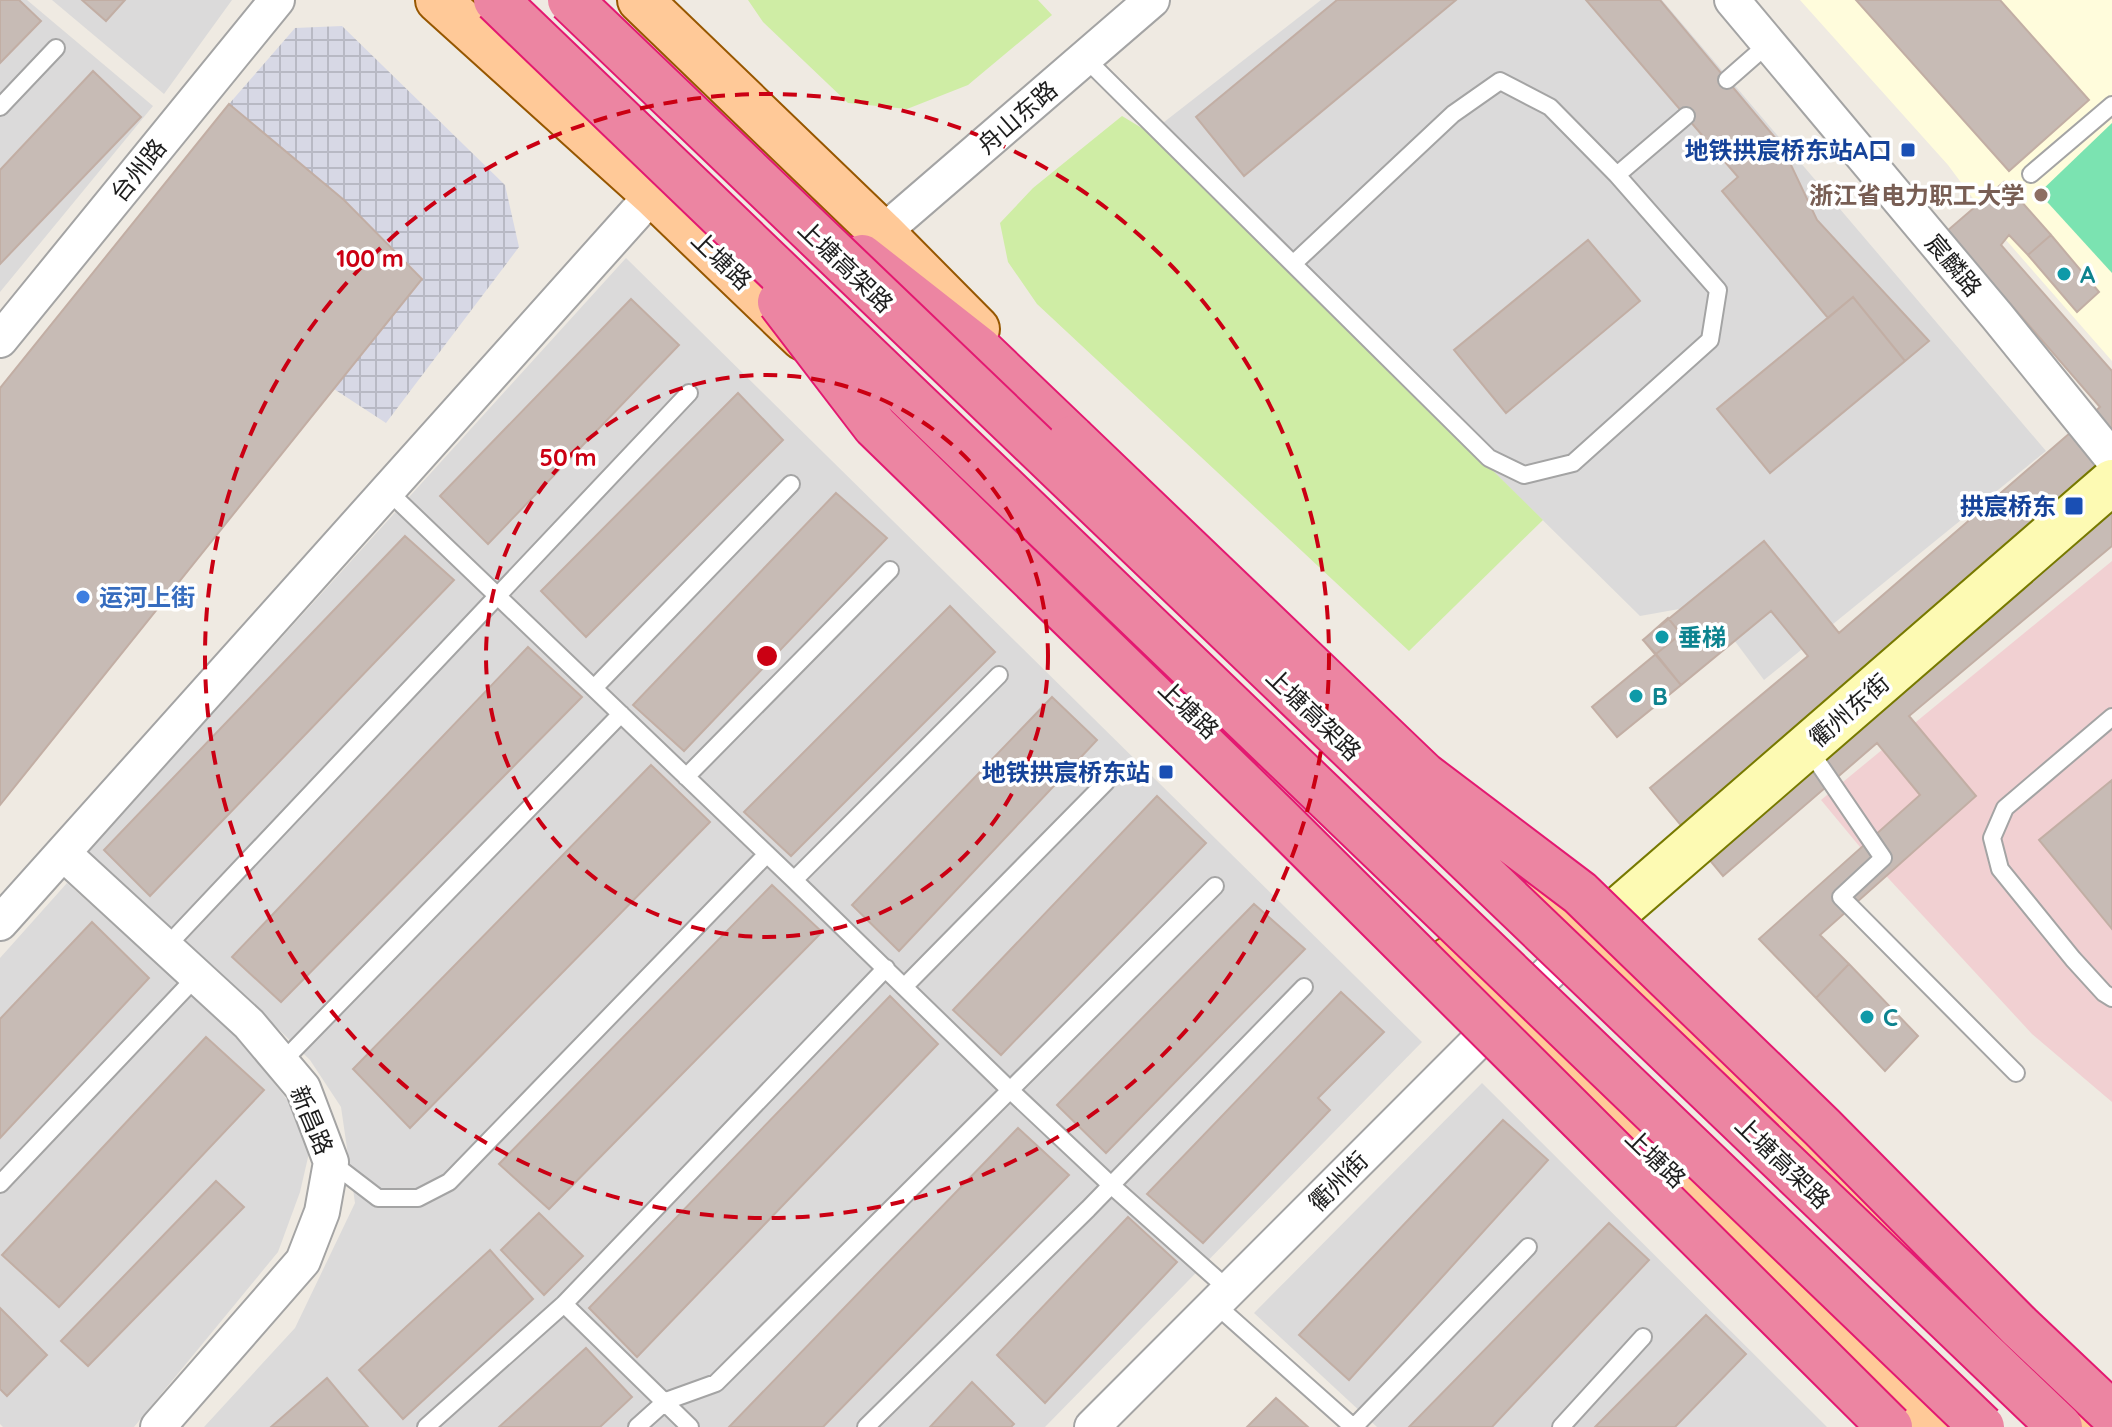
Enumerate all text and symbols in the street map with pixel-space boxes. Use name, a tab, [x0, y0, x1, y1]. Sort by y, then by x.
street label: 舟山东路	[971, 74, 1063, 160]
street label: 台州路	[104, 133, 172, 207]
place label: 地铁拱宸桥东站A口	[1685, 135, 1892, 165]
marker: 地铁拱宸桥东站A口	[1899, 141, 1917, 159]
place label: 浙江省电力职工大学	[1809, 180, 2025, 210]
marker: 浙江省电力职工大学	[2032, 186, 2050, 204]
street label: 上塘高架路	[792, 214, 900, 318]
street label: 上塘路	[686, 224, 758, 296]
street label: 宸麟路	[1919, 228, 1989, 302]
text: 100 m	[336, 243, 404, 273]
place label: A	[2080, 259, 2096, 289]
marker: A	[2055, 265, 2073, 283]
text: 50 m	[539, 442, 597, 472]
place label: 拱宸桥东	[1960, 491, 2056, 521]
marker: 拱宸桥东	[2063, 495, 2085, 517]
place label: 运河上街	[99, 582, 195, 612]
marker: 运河上街	[74, 588, 92, 606]
place label: 垂梯	[1678, 622, 1726, 652]
marker: 垂梯	[1653, 628, 1671, 646]
centre of rings	[753, 642, 781, 670]
street label: 上塘高架路	[1260, 662, 1368, 766]
street label: 衢州东街	[1803, 667, 1895, 753]
street label: 上塘路	[1153, 673, 1225, 745]
place label: B	[1652, 681, 1668, 711]
marker: B	[1627, 687, 1645, 705]
place label: 地铁拱宸桥东站	[982, 757, 1150, 787]
marker: 地铁拱宸桥东站	[1157, 763, 1175, 781]
place label: C	[1883, 1002, 1898, 1032]
marker: C	[1858, 1008, 1876, 1026]
street label: 新昌路	[284, 1081, 340, 1159]
street label: 上塘高架路	[1729, 1110, 1837, 1214]
street label: 上塘路	[1620, 1122, 1692, 1194]
street label: 衢州街	[1302, 1145, 1374, 1217]

